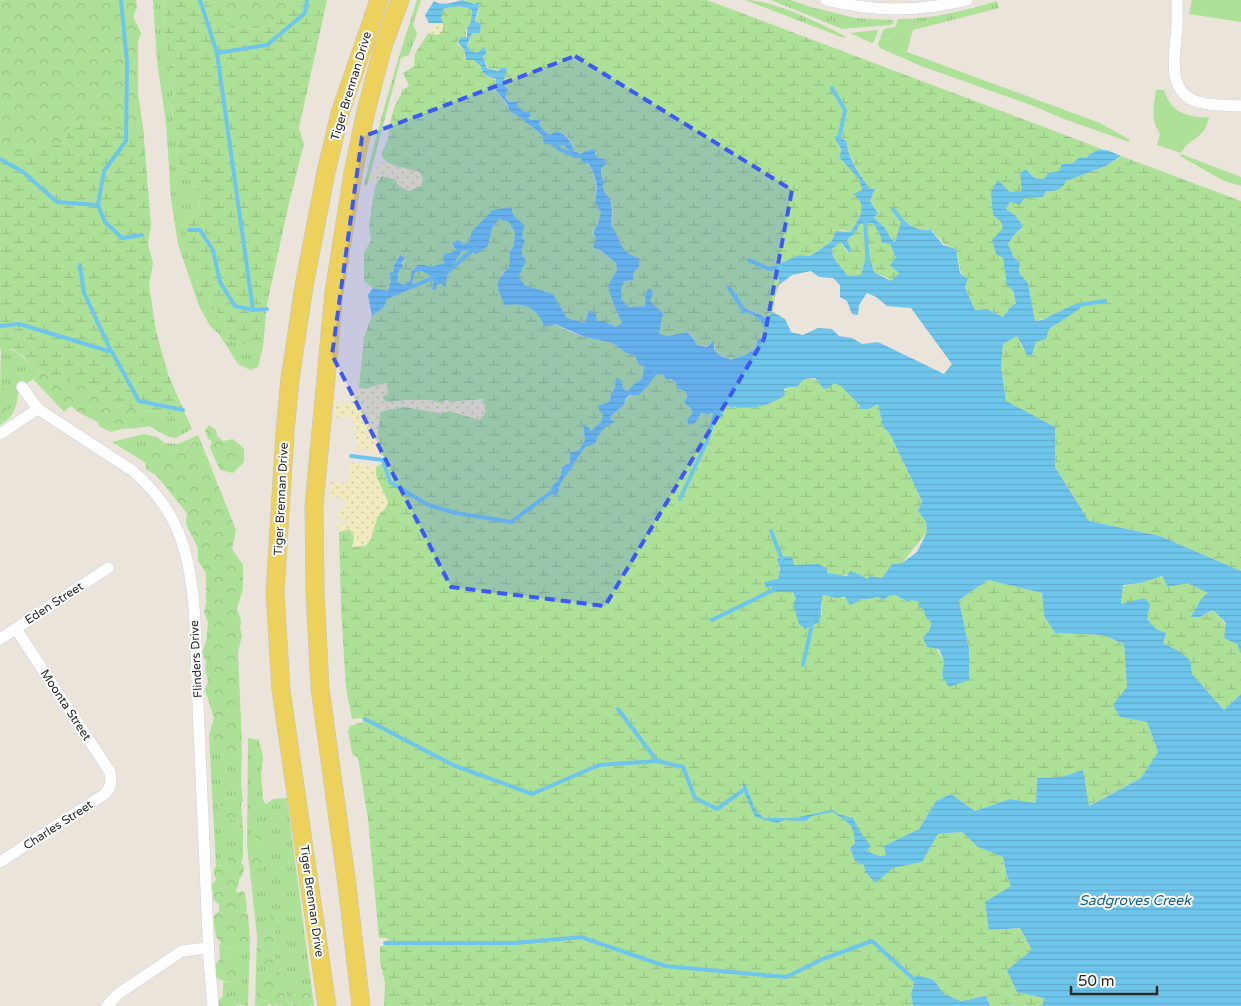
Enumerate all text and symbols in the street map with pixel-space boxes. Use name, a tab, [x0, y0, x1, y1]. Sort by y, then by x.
street label: Tiger Brennan Drive	[328, 30, 374, 142]
street label: Tiger Brennan Drive	[271, 442, 291, 556]
street label: Eden Street	[22, 579, 86, 627]
street label: Flinders Drive	[187, 620, 205, 698]
street label: Moonta Street	[38, 667, 94, 744]
street label: Charles Street	[21, 797, 96, 853]
street label: Tiger Brennan Drive	[297, 844, 327, 958]
water label: Sadgroves Creek	[1079, 892, 1192, 909]
scale bar	[1071, 964, 1157, 996]
text: 50 m	[1078, 972, 1115, 990]

